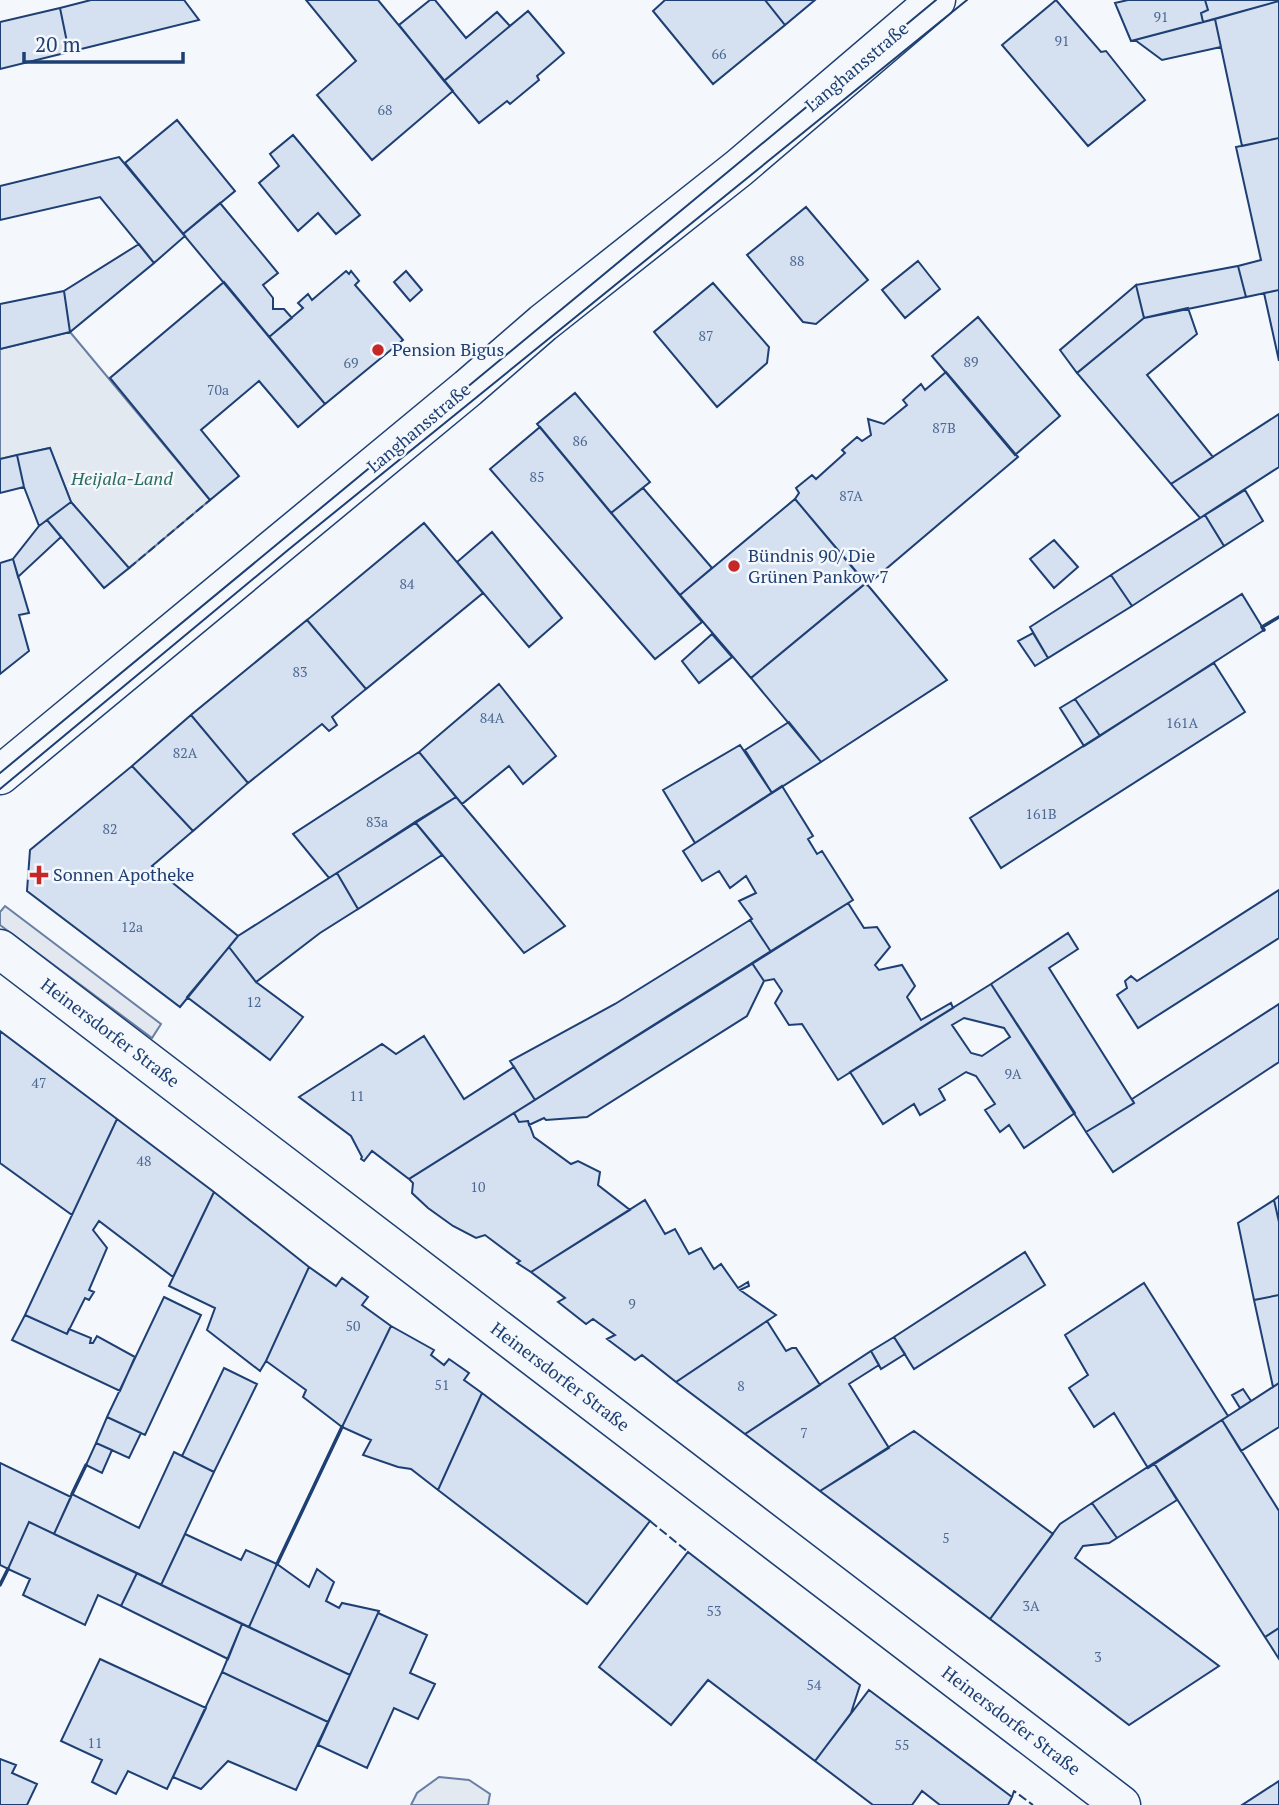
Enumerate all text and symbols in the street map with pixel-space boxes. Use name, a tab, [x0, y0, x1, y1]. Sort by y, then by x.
house number: 91	[1154, 7, 1168, 26]
street label: Langhansstraße	[800, 16, 913, 117]
scale bar	[24, 21, 184, 65]
text: 20 m	[35, 30, 81, 58]
house number: 91	[1055, 31, 1069, 50]
house number: 66	[712, 44, 727, 63]
house number: 68	[378, 100, 392, 119]
house number: 88	[790, 251, 804, 270]
house number: 87	[699, 326, 713, 345]
place label: Pension Bigus	[392, 337, 504, 361]
marker: Pension Bigus	[370, 342, 386, 358]
house number: 89	[964, 352, 978, 371]
house number: 69	[344, 353, 358, 372]
street label: Langhansstraße	[362, 377, 475, 478]
house number: 70a	[207, 380, 229, 399]
house number: 87B	[932, 418, 956, 437]
house number: 86	[573, 431, 588, 450]
park label: Heijala-Land	[70, 466, 173, 490]
house number: 85	[530, 467, 544, 486]
house number: 87A	[839, 486, 863, 505]
place label: Bündnis 90/ Die Grünen Pankow 7	[748, 543, 889, 588]
marker: Bündnis 90/ Die Grünen Pankow 7	[726, 558, 742, 574]
house number: 84	[400, 574, 415, 593]
house number: 83	[293, 662, 307, 681]
house number: 84A	[480, 708, 505, 727]
house number: 161A	[1166, 713, 1198, 732]
house number: 82A	[173, 743, 198, 762]
house number: 161B	[1026, 804, 1057, 823]
house number: 83a	[366, 812, 388, 831]
house number: 82	[103, 819, 117, 838]
place label: Sonnen Apotheke	[53, 862, 194, 886]
marker: Sonnen Apotheke	[31, 867, 47, 883]
house number: 12a	[121, 917, 143, 936]
street label: Heinersdorfer Straße	[36, 972, 185, 1092]
house number: 12	[247, 992, 261, 1011]
house number: 9A	[1004, 1064, 1022, 1083]
house number: 47	[32, 1073, 46, 1092]
house number: 11	[350, 1086, 364, 1105]
house number: 48	[137, 1151, 151, 1170]
house number: 10	[471, 1177, 485, 1196]
house number: 9	[628, 1294, 636, 1313]
house number: 50	[346, 1316, 360, 1335]
street label: Heinersdorfer Straße	[486, 1316, 635, 1436]
house number: 51	[435, 1375, 449, 1394]
house number: 8	[737, 1376, 745, 1395]
house number: 7	[800, 1423, 808, 1442]
house number: 5	[942, 1528, 950, 1547]
house number: 3A	[1022, 1596, 1040, 1615]
house number: 53	[707, 1601, 721, 1620]
house number: 3	[1094, 1647, 1102, 1666]
street label: Heinersdorfer Straße	[937, 1660, 1086, 1780]
house number: 54	[807, 1675, 822, 1694]
house number: 11	[88, 1733, 102, 1752]
house number: 55	[895, 1735, 909, 1754]

